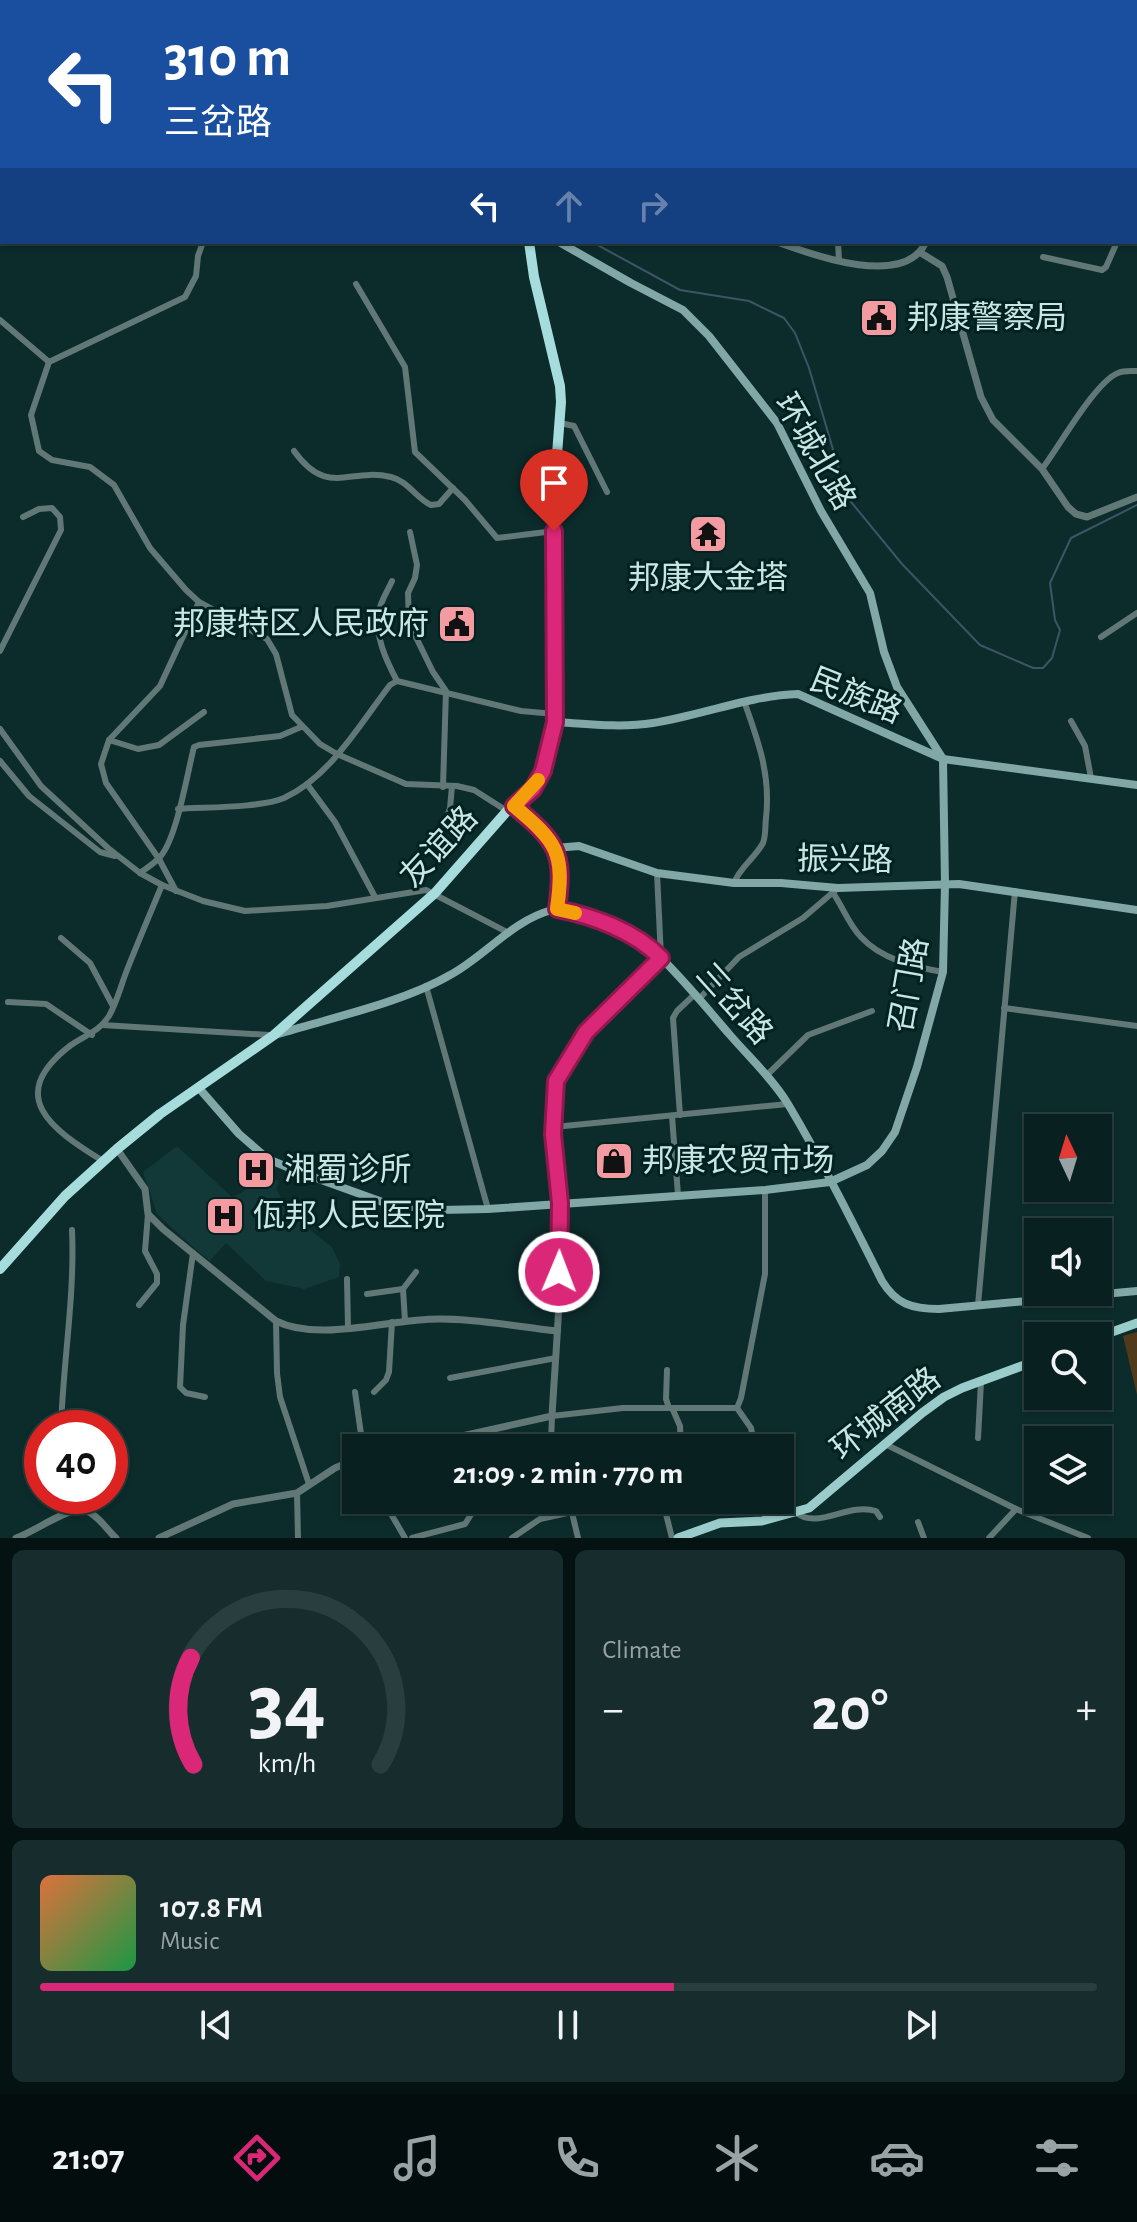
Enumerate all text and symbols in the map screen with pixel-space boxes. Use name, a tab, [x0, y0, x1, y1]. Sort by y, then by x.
text: 310 m	[164, 30, 291, 86]
icon: left	[32, 32, 136, 136]
text: 三岔路	[164, 105, 272, 141]
icon: left	[463, 184, 507, 228]
icon: ahead	[547, 184, 591, 228]
icon: right	[631, 184, 675, 228]
public building icon: 邦康警察局	[858, 297, 900, 339]
place label: 邦康警察局	[907, 300, 1067, 334]
street label: 环城北路	[769, 388, 863, 515]
pin	[520, 449, 588, 531]
icon: arrive	[532, 461, 576, 505]
temple icon: 邦康大金塔	[687, 513, 729, 555]
place label: 邦康大金塔	[628, 560, 788, 594]
public building icon: 邦康特区人民政府	[436, 603, 478, 645]
place label: 邦康特区人民政府	[173, 606, 429, 640]
street label: 民族路	[805, 661, 907, 729]
street label: 友谊路	[393, 800, 483, 893]
street label: 振兴路	[797, 841, 893, 877]
street label: 召门路	[883, 935, 933, 1035]
street label: 三岔路	[690, 956, 780, 1050]
north arrow	[1024, 1114, 1112, 1202]
map controls	[1024, 1114, 1112, 1514]
shop icon: 邦康农贸市场	[593, 1140, 635, 1182]
place label: 邦康农贸市场	[642, 1143, 834, 1177]
hospital icon: 湘蜀诊所	[235, 1149, 277, 1191]
place label: 湘蜀诊所	[284, 1152, 412, 1186]
hospital icon: 佤邦人民医院	[204, 1195, 246, 1237]
place label: 佤邦人民医院	[253, 1198, 445, 1232]
button: sound	[1024, 1218, 1112, 1306]
position arrow	[517, 1230, 601, 1314]
button: search	[1024, 1322, 1112, 1410]
street label: 环城南路	[824, 1360, 946, 1466]
speed limit sign: 40	[24, 1410, 128, 1514]
button: layers	[1024, 1426, 1112, 1514]
text: 21:09 · 2 min · 770 m	[453, 1459, 683, 1489]
text: Climate	[603, 1637, 681, 1663]
text: 34	[248, 1664, 326, 1748]
text: 20°	[811, 1681, 888, 1741]
text: −	[603, 1688, 624, 1732]
text: +	[1076, 1688, 1097, 1732]
text: km/h	[258, 1749, 317, 1778]
text: 107.8 FM	[160, 1893, 263, 1923]
text: Music	[160, 1928, 219, 1954]
icon: previous	[194, 2003, 238, 2047]
icon: pause	[546, 2003, 590, 2047]
icon: next	[899, 2003, 943, 2047]
icon: directions	[229, 2130, 285, 2186]
icon: music	[389, 2130, 445, 2186]
icon: phone	[549, 2130, 605, 2186]
icon: climate	[709, 2130, 765, 2186]
icon: car	[869, 2130, 925, 2186]
icon: filters	[1029, 2130, 1085, 2186]
text: 21:07	[52, 2140, 125, 2176]

